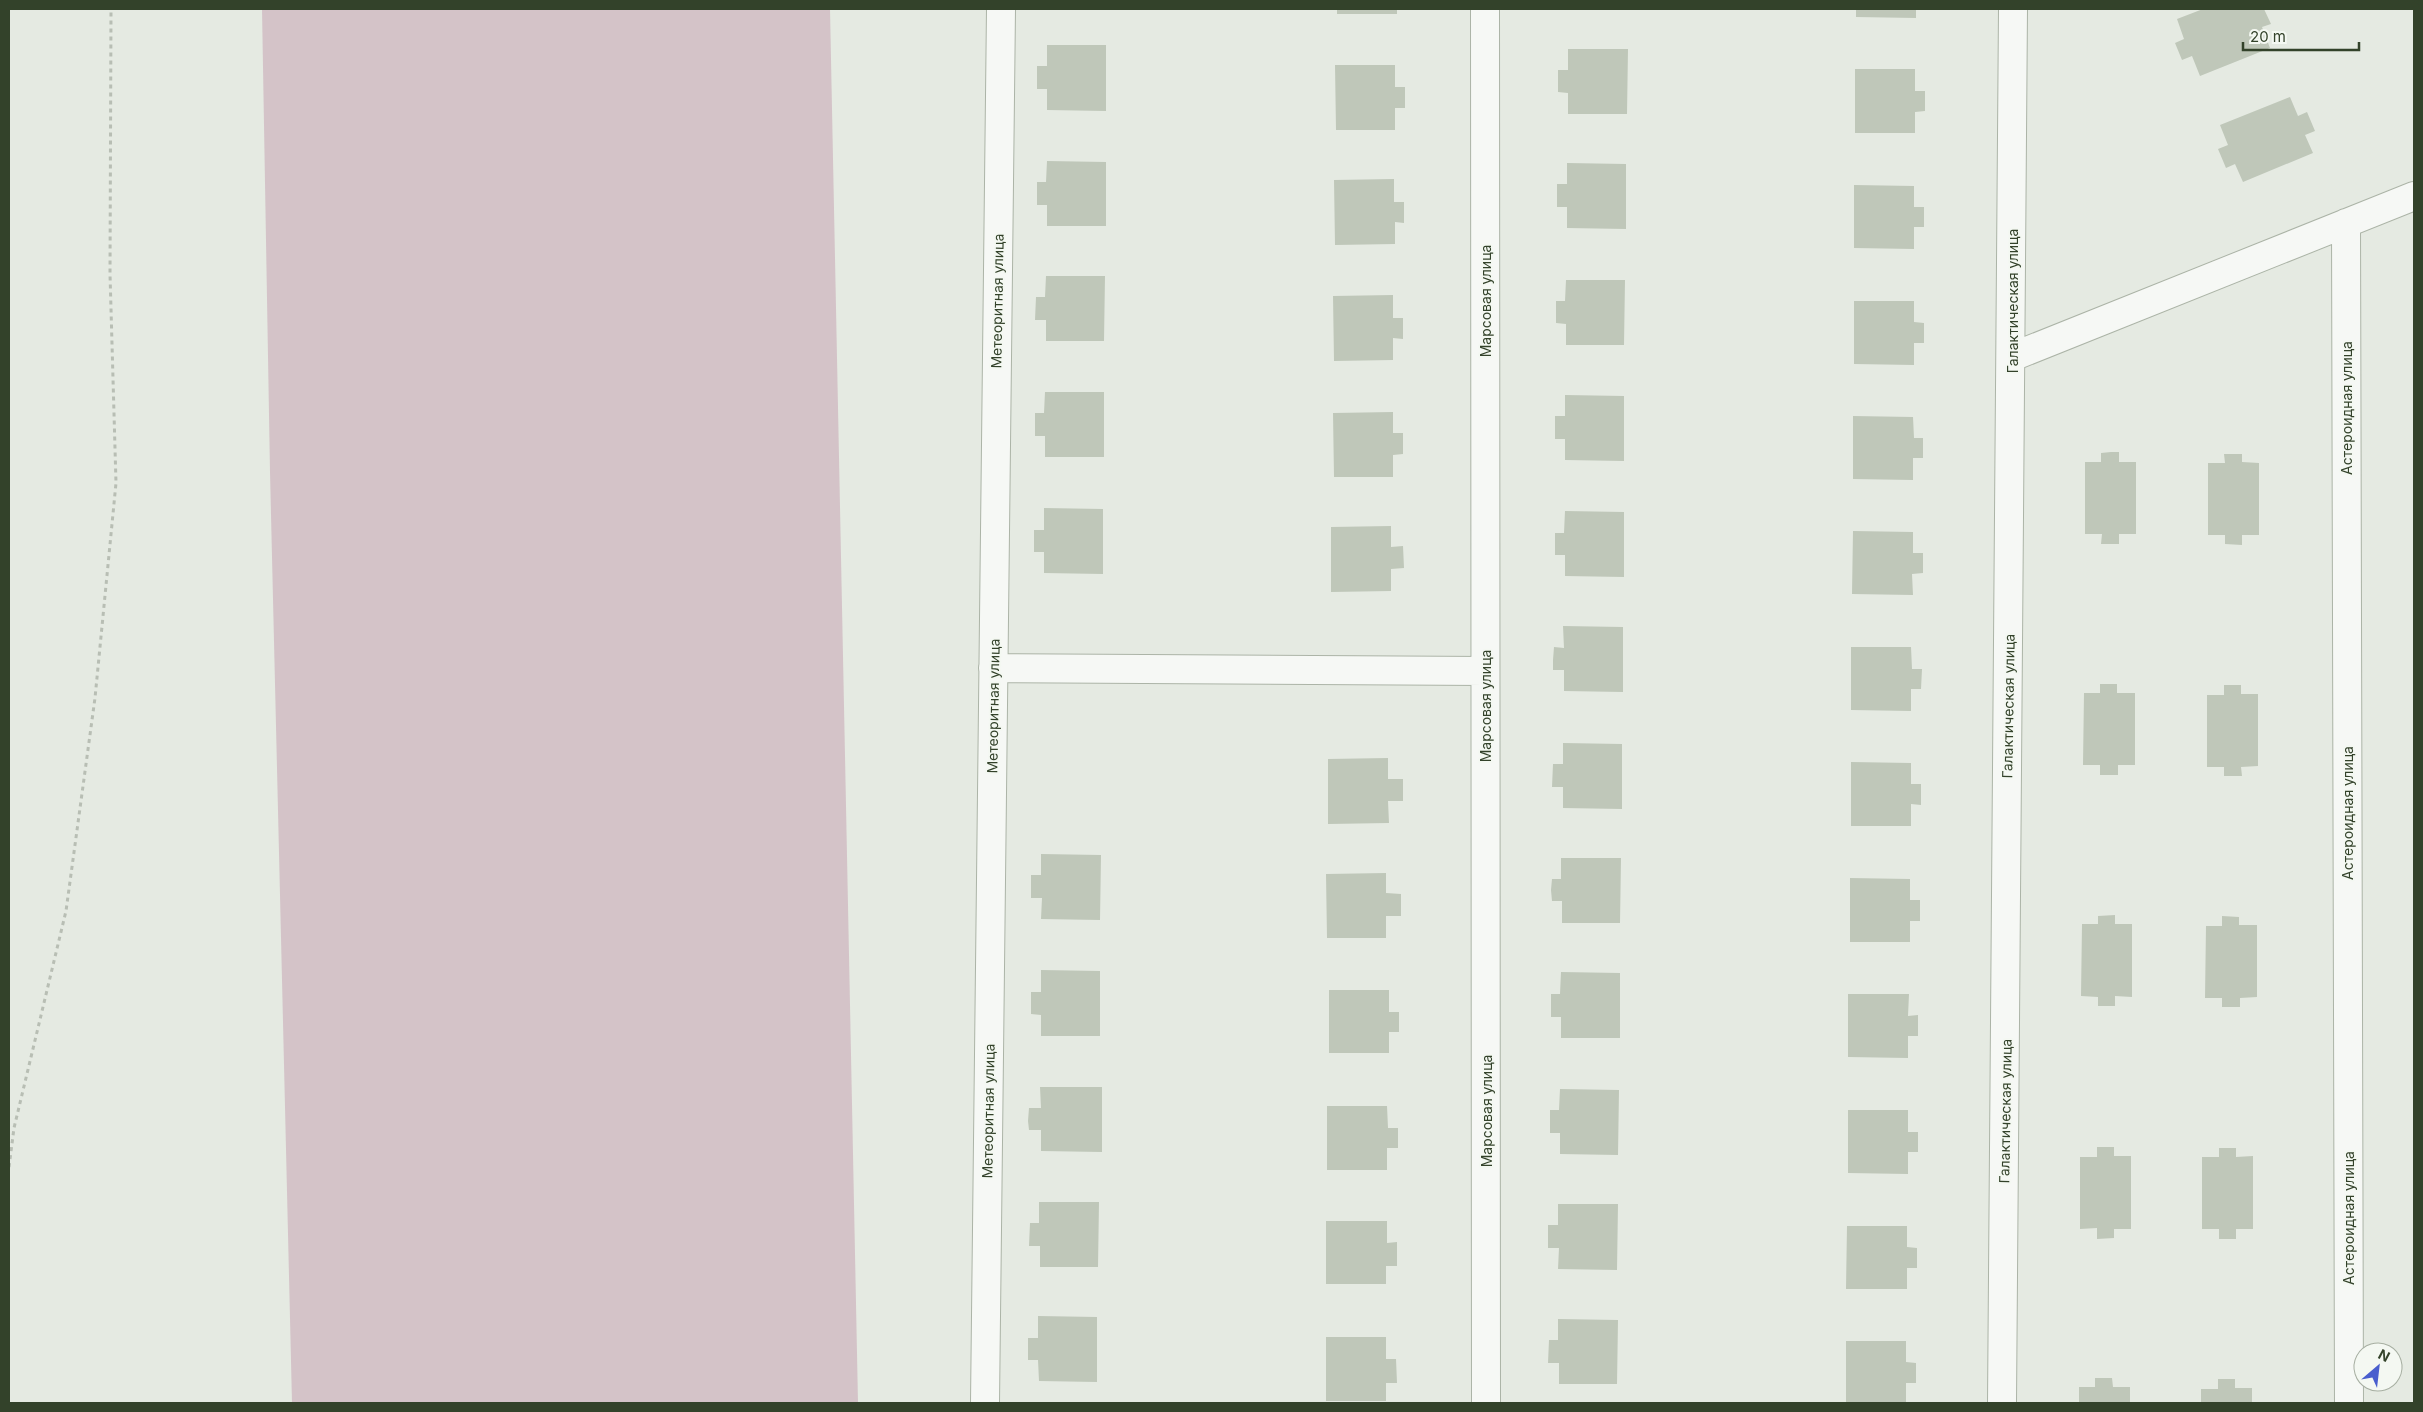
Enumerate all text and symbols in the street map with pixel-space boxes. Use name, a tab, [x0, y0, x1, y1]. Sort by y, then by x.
scale bar	[2243, 20, 2359, 52]
text: 20 m	[2250, 27, 2286, 46]
street label: Галактическая улица	[2004, 229, 2021, 373]
street label: Метеоритная улица	[987, 233, 1007, 369]
street label: Марсовая улица	[1477, 245, 1494, 357]
street label: Астероидная улица	[2338, 341, 2355, 475]
street label: Галактическая улица	[1998, 634, 2018, 778]
street label: Метеоритная улица	[983, 638, 1003, 774]
street label: Марсовая улица	[1477, 650, 1494, 762]
street label: Астероидная улица	[2339, 746, 2356, 880]
street label: Галактическая улица	[1995, 1039, 2015, 1183]
street label: Метеоритная улица	[978, 1043, 998, 1179]
street label: Марсовая улица	[1478, 1055, 1495, 1167]
street label: Астероидная улица	[2340, 1151, 2357, 1285]
north arrow	[2353, 1342, 2403, 1392]
text: N	[2376, 1345, 2393, 1365]

